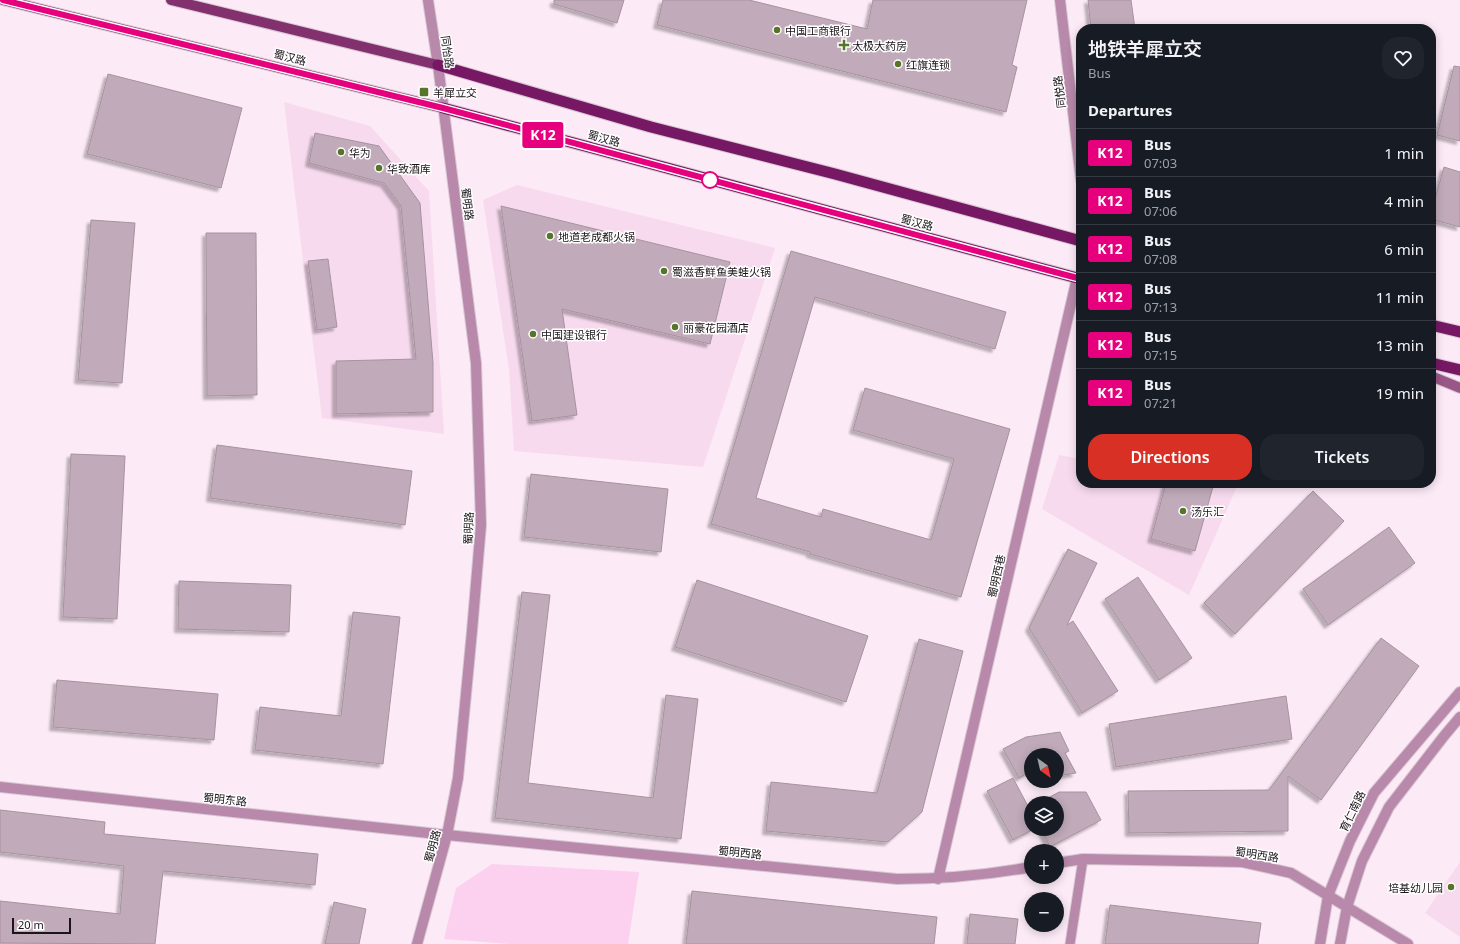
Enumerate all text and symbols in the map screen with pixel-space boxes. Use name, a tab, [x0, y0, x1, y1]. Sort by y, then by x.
place label: 中国工商银行	[785, 23, 851, 38]
marker: 中国工商银行	[772, 25, 782, 35]
street label: 同怡路	[438, 35, 458, 69]
text: 地铁羊犀立交	[1088, 36, 1202, 62]
button: heart	[1382, 37, 1424, 79]
place label: 太极大药房	[852, 38, 907, 53]
marker: 太极大药房	[839, 40, 849, 50]
street label: 蜀汉路	[272, 46, 308, 68]
place label: 红旗连锁	[906, 57, 950, 72]
marker: 红旗连锁	[893, 59, 903, 69]
text: Bus	[1088, 64, 1111, 82]
street label: 同悦路	[1050, 75, 1068, 109]
place label: 羊犀立交	[433, 85, 477, 100]
marker: 羊犀立交	[418, 86, 430, 98]
text: Departures	[1088, 100, 1172, 120]
line badge: K12	[520, 122, 566, 148]
text: K12	[530, 125, 556, 144]
street label: 蜀汉路	[586, 126, 622, 150]
text: Bus	[1144, 134, 1171, 154]
text: K12	[1097, 143, 1123, 162]
text: 1 min	[1384, 143, 1424, 163]
place label: 华为	[349, 145, 371, 160]
marker: 华为	[336, 147, 346, 157]
text: 07:03	[1144, 154, 1177, 172]
place label: 华致酒库	[387, 161, 431, 176]
marker: 华致酒库	[374, 163, 384, 173]
unlabelled marker	[701, 171, 719, 189]
text: Bus	[1144, 182, 1171, 202]
street label: 蜀明路	[459, 187, 477, 221]
text: K12	[1097, 191, 1123, 210]
text: 4 min	[1384, 191, 1424, 211]
text: 07:06	[1144, 202, 1177, 220]
street label: 蜀汉路	[899, 210, 935, 234]
place label: 地道老成都火锅	[558, 229, 635, 244]
text: Bus	[1144, 230, 1171, 250]
marker: 地道老成都火锅	[545, 231, 555, 241]
text: K12	[1097, 239, 1123, 258]
text: 6 min	[1384, 239, 1424, 259]
text: 07:08	[1144, 250, 1177, 268]
place label: 蜀滋香鲜鱼美蛙火锅	[672, 264, 771, 279]
marker: 蜀滋香鲜鱼美蛙火锅	[659, 266, 669, 276]
text: Bus	[1144, 278, 1171, 298]
text: K12	[1097, 287, 1123, 306]
text: 11 min	[1376, 287, 1424, 307]
text: 07:13	[1144, 298, 1177, 316]
place label: 丽豪花园酒店	[683, 320, 749, 335]
marker: 丽豪花园酒店	[670, 322, 680, 332]
text: Bus	[1144, 326, 1171, 346]
place label: 中国建设银行	[541, 327, 607, 342]
marker: 中国建设银行	[528, 329, 538, 339]
text: K12	[1097, 335, 1123, 354]
text: 13 min	[1376, 335, 1424, 355]
text: 07:15	[1144, 346, 1177, 364]
text: Bus	[1144, 374, 1171, 394]
text: K12	[1097, 383, 1123, 402]
text: 19 min	[1376, 383, 1424, 403]
text: 07:21	[1144, 394, 1177, 412]
button: Directions	[1088, 434, 1252, 480]
button: Tickets	[1260, 434, 1424, 480]
place label: 汤乐汇	[1191, 504, 1224, 519]
marker: 汤乐汇	[1178, 506, 1188, 516]
street label: 蜀明路	[460, 511, 476, 545]
street label: 蜀明西巷	[984, 553, 1008, 599]
north arrow	[1024, 748, 1064, 788]
map controls	[1024, 748, 1064, 932]
street label: 育仁南路	[1336, 788, 1368, 834]
street label: 蜀明东路	[202, 789, 248, 809]
button: layers	[1024, 796, 1064, 836]
street label: 蜀明路	[420, 828, 444, 864]
street label: 蜀明西路	[717, 842, 763, 862]
street label: 蜀明西路	[1234, 843, 1280, 865]
button: +	[1024, 844, 1064, 884]
place label: 培基幼儿园	[1388, 880, 1443, 895]
marker: 培基幼儿园	[1446, 882, 1456, 892]
button: −	[1024, 892, 1064, 932]
scale bar	[12, 916, 71, 935]
text: 20 m	[18, 917, 44, 932]

